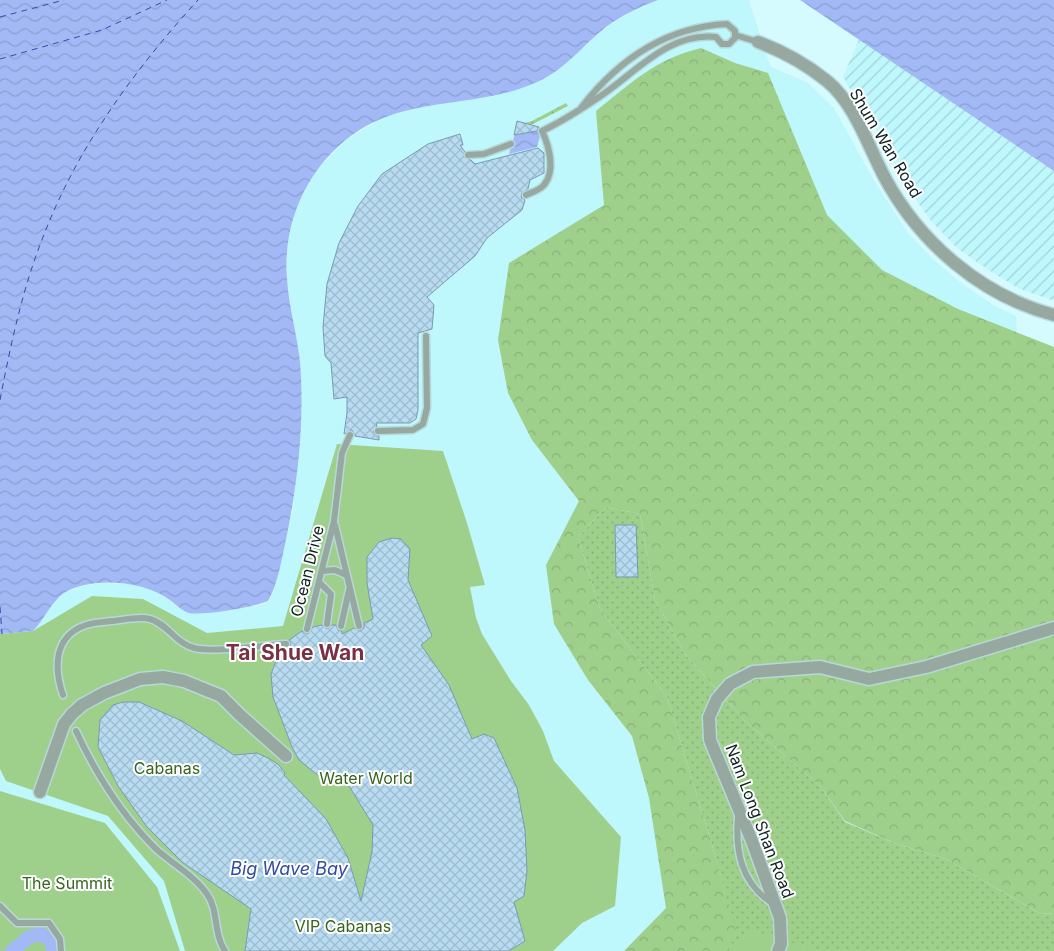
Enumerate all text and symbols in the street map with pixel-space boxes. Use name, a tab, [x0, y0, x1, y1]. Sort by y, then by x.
street label: Shum Wan Road	[845, 85, 927, 201]
street label: Ocean Drive	[286, 523, 328, 619]
district label: Tai Shue Wan	[226, 640, 364, 665]
street label: Nam Long Shan Road	[721, 741, 799, 901]
park label: Cabanas	[134, 758, 200, 778]
park label: Water World	[319, 768, 413, 788]
water label: Big Wave Bay	[230, 858, 349, 879]
park label: The Summit	[22, 873, 112, 893]
park label: VIP Cabanas	[295, 916, 391, 936]

